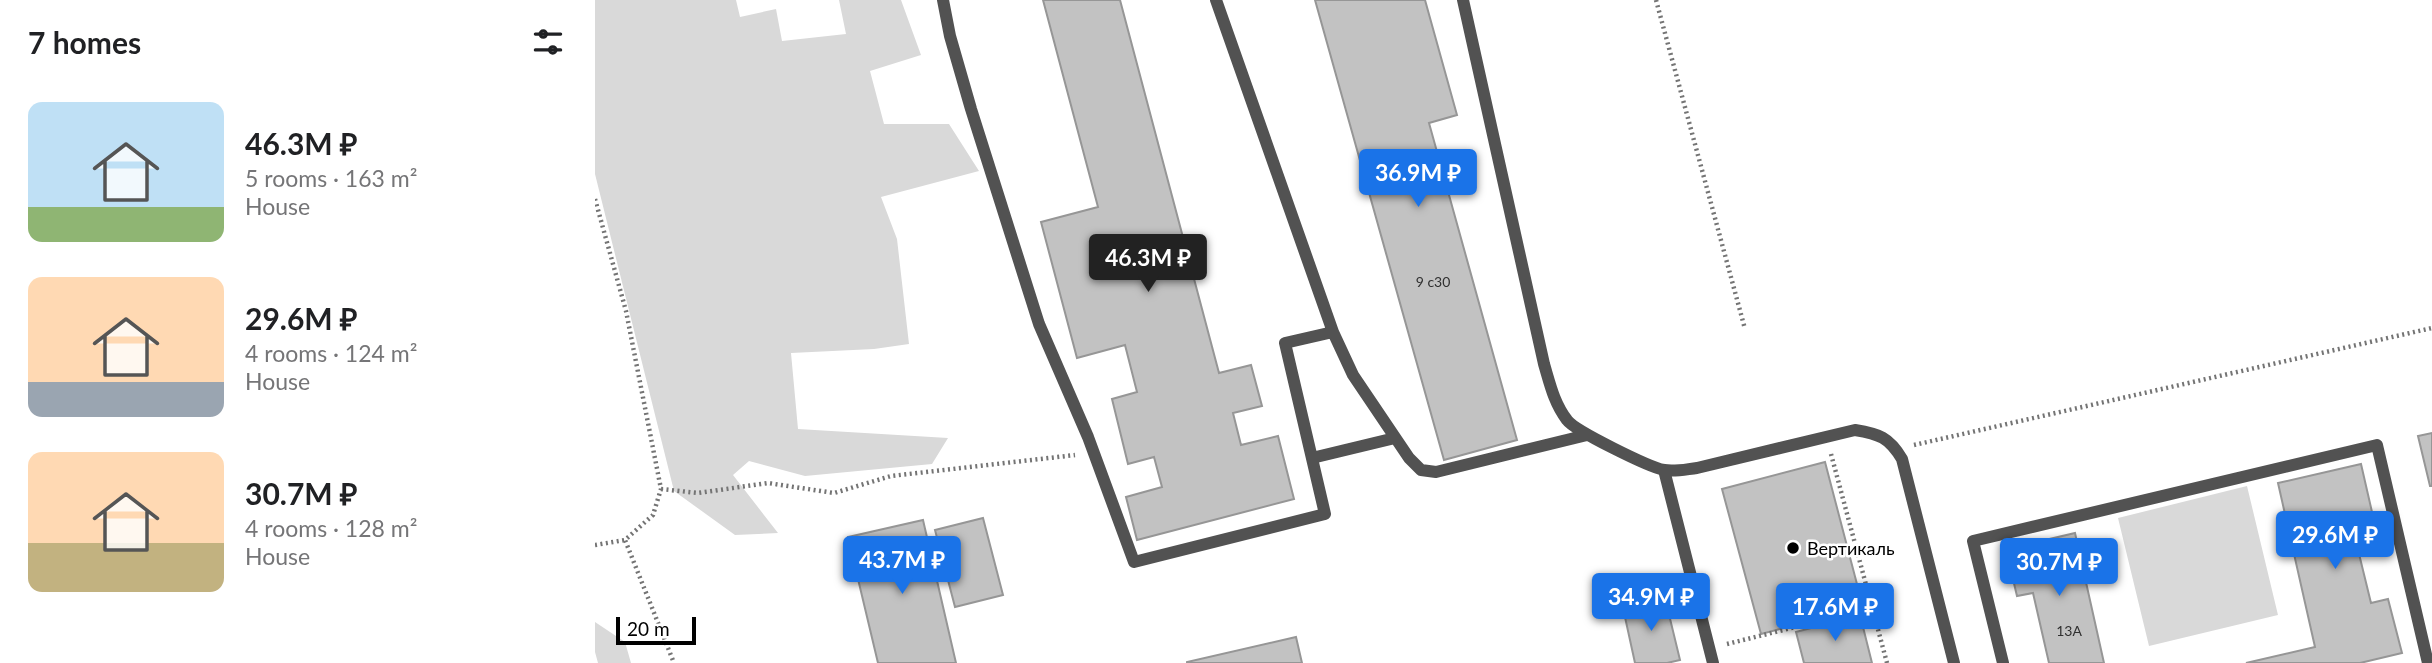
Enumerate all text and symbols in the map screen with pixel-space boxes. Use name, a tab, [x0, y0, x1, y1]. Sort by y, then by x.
icon: filters	[529, 23, 567, 61]
text: 7 homes	[28, 24, 141, 60]
text: 46.3M ₽	[245, 125, 357, 161]
icon: home	[84, 130, 168, 214]
pin: 36.9M ₽	[1353, 150, 1483, 209]
text: 36.9M ₽	[1375, 158, 1461, 186]
text: 5 rooms · 163 m²	[245, 164, 417, 192]
text: House	[245, 192, 310, 220]
pin: 46.3M ₽	[1083, 234, 1213, 294]
text: 46.3M ₽	[1105, 243, 1191, 271]
house number: 9 с30	[1416, 273, 1450, 290]
text: 29.6M ₽	[245, 300, 357, 336]
icon: home	[84, 305, 168, 389]
text: 4 rooms · 124 m²	[245, 339, 417, 367]
text: House	[245, 367, 310, 395]
text: 30.7M ₽	[245, 475, 357, 511]
icon: home	[84, 480, 168, 564]
pin: 29.6M ₽	[2270, 512, 2400, 571]
text: 4 rooms · 128 m²	[245, 514, 417, 542]
text: 29.6M ₽	[2292, 520, 2378, 548]
pin: 43.7M ₽	[837, 536, 967, 596]
place label: Вертикаль	[1807, 537, 1895, 559]
pin: 30.7M ₽	[1994, 538, 2124, 598]
marker: Вертикаль	[1785, 540, 1801, 556]
text: House	[245, 542, 310, 570]
text: 43.7M ₽	[859, 545, 945, 573]
text: 30.7M ₽	[2016, 547, 2102, 575]
pin: 34.9M ₽	[1586, 574, 1716, 633]
text: 34.9M ₽	[1608, 582, 1694, 610]
pin: 17.6M ₽	[1770, 584, 1900, 643]
text: 17.6M ₽	[1792, 592, 1878, 620]
scale bar	[616, 614, 697, 646]
text: 20 m	[627, 617, 670, 640]
house number: 13А	[2056, 622, 2082, 639]

